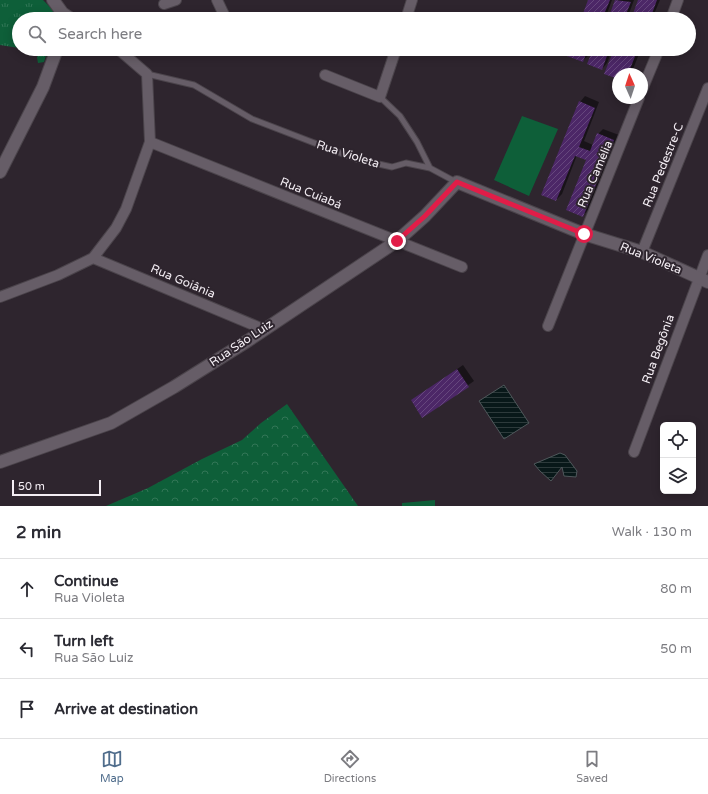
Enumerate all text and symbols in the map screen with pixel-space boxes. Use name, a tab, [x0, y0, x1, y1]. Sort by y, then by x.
search box	[12, 12, 696, 56]
icon: search	[26, 23, 48, 45]
text: Search here	[58, 25, 142, 43]
north arrow	[612, 68, 648, 104]
street label: Rua Pedestre-C	[640, 121, 686, 209]
street label: Rua Violeta	[315, 137, 381, 171]
street label: Rua Camélia	[575, 138, 615, 210]
street label: Rua Cuiabá	[278, 174, 344, 212]
route start	[575, 225, 593, 243]
route end	[388, 232, 406, 250]
street label: Rua Violeta	[618, 239, 684, 277]
street label: Rua Goiânia	[149, 261, 217, 301]
street label: Rua Begônia	[639, 312, 677, 386]
street label: Rua São Luiz	[207, 317, 275, 369]
map controls	[660, 422, 696, 494]
button: locate	[660, 422, 696, 458]
button: layers	[660, 458, 696, 494]
scale bar	[12, 478, 101, 497]
text: 50 m	[18, 480, 45, 493]
text: 2 min	[16, 522, 61, 543]
text: Walk · 130 m	[612, 524, 692, 540]
text: Continue	[54, 572, 118, 590]
icon: ahead	[16, 578, 38, 600]
text: 80 m	[660, 581, 692, 597]
text: Rua Violeta	[54, 590, 125, 606]
text: Turn left	[54, 632, 114, 650]
icon: left	[16, 638, 38, 660]
text: 50 m	[660, 641, 692, 657]
text: Rua São Luiz	[54, 650, 134, 666]
icon: arrive	[16, 698, 38, 720]
text: Arrive at destination	[54, 700, 198, 718]
tab: Map	[100, 748, 124, 785]
tab: Directions	[324, 748, 376, 785]
tab: Saved	[576, 748, 608, 785]

